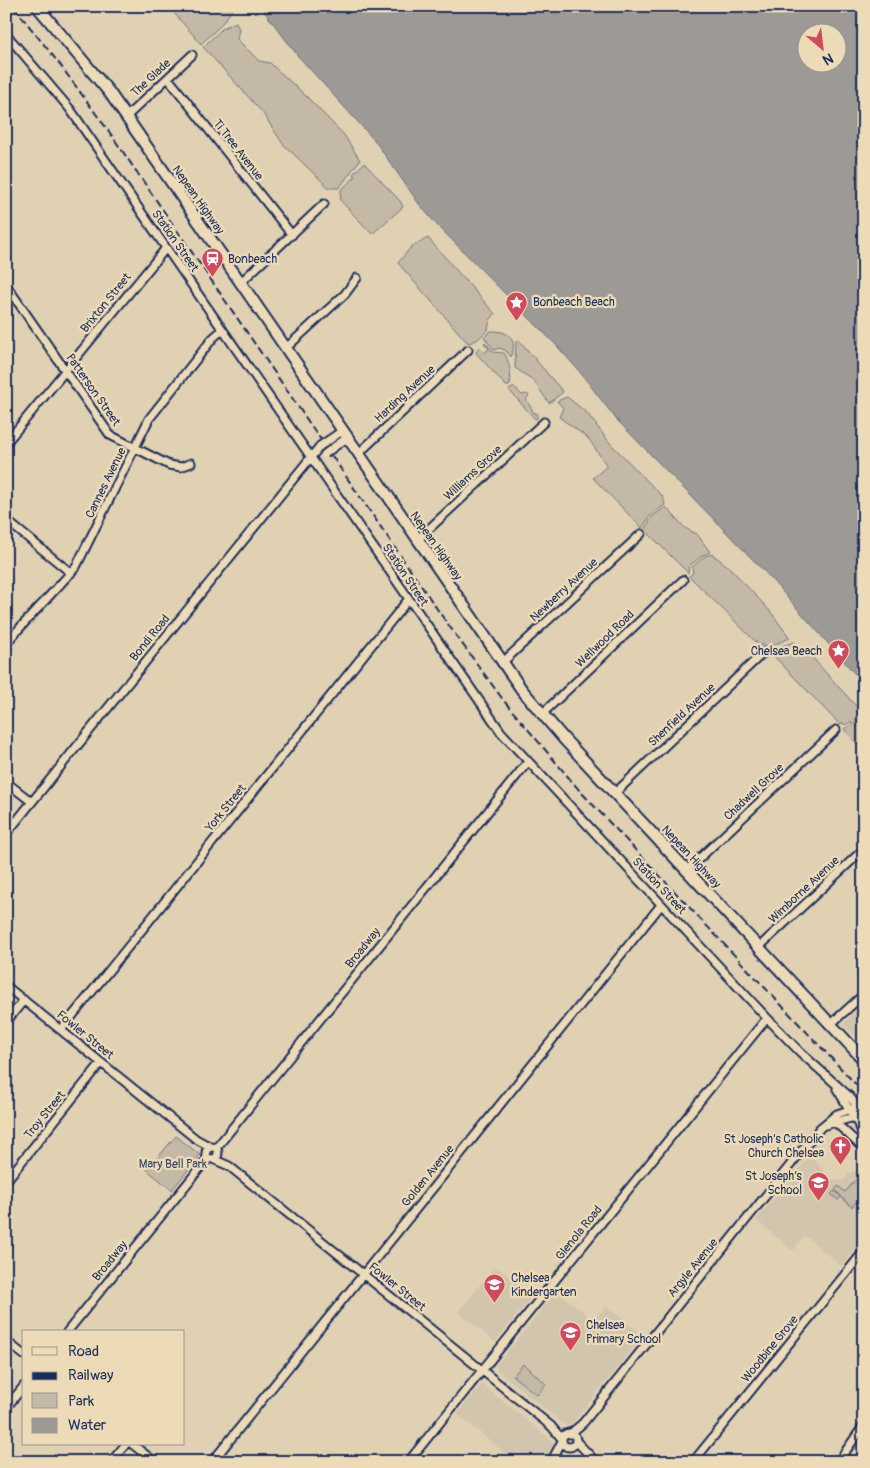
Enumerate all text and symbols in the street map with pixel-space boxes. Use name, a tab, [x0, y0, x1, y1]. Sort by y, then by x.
north arrow	[798, 22, 848, 72]
text: N	[820, 49, 836, 69]
street label: The Glade	[128, 56, 174, 100]
street label: Ti Tree Avenue	[210, 117, 266, 183]
street label: Nepean Highway	[169, 163, 227, 237]
street label: Station Street	[148, 207, 202, 275]
station icon: Bonbeach	[200, 247, 224, 278]
place label: Bonbeach	[228, 252, 277, 267]
street label: Brixton Street	[77, 270, 135, 336]
place icon: Bonbeach Beach	[505, 290, 529, 321]
place label: Bonbeach Beach	[533, 295, 615, 310]
street label: Patterson Street	[63, 351, 124, 429]
street label: Harding Avenue	[372, 362, 438, 426]
street label: Williams Grove	[441, 442, 505, 504]
street label: Cannes Avenue	[82, 445, 130, 521]
street label: Nepean Highway	[407, 509, 465, 583]
street label: Station Street	[379, 541, 432, 609]
street label: Newberry Avenue	[527, 555, 601, 625]
street label: Wellwood Road	[572, 607, 638, 671]
street label: Bondi Road	[127, 612, 173, 664]
place icon: Chelsea Beach	[826, 639, 850, 670]
place label: Chelsea Beach	[751, 644, 822, 659]
street label: Shenfield Avenue	[645, 680, 719, 750]
street label: Chadwell Grove	[721, 760, 787, 824]
street label: York Street	[202, 781, 250, 836]
street label: Nepean Highway	[658, 822, 724, 892]
street label: Wimborne Avenue	[765, 853, 843, 927]
street label: Station Street	[629, 854, 689, 918]
street label: Broadway	[342, 925, 384, 971]
street label: Fowler Street	[53, 1007, 117, 1063]
street label: Troy Street	[21, 1088, 69, 1142]
place label: St Joseph’s Catholic Church Chelsea	[724, 1132, 824, 1161]
church icon: St Joseph’s Catholic Church Chelsea	[828, 1134, 852, 1165]
street label: Golden Avenue	[399, 1142, 458, 1210]
park label: Mary Bell Park	[139, 1157, 207, 1172]
place label: St Joseph’s School	[745, 1169, 803, 1198]
school or university icon: St Joseph’s School	[806, 1171, 830, 1202]
street label: Glenola Road	[552, 1203, 606, 1263]
street label: Argyle Avenue	[665, 1235, 721, 1301]
street label: Broadway	[89, 1238, 131, 1284]
street label: Fowler Street	[365, 1259, 429, 1315]
place label: Chelsea Kindergarten	[511, 1271, 577, 1300]
school or university icon: Chelsea Kindergarten	[483, 1273, 507, 1304]
street label: Woodbine Grove	[738, 1312, 802, 1386]
place label: Chelsea Primary School	[586, 1318, 661, 1347]
school or university icon: Chelsea Primary School	[558, 1320, 582, 1351]
legend	[22, 1330, 185, 1446]
text: Road	[68, 1342, 99, 1361]
text: Railway	[68, 1366, 114, 1385]
text: Park	[68, 1392, 95, 1411]
text: Water	[68, 1416, 107, 1435]

